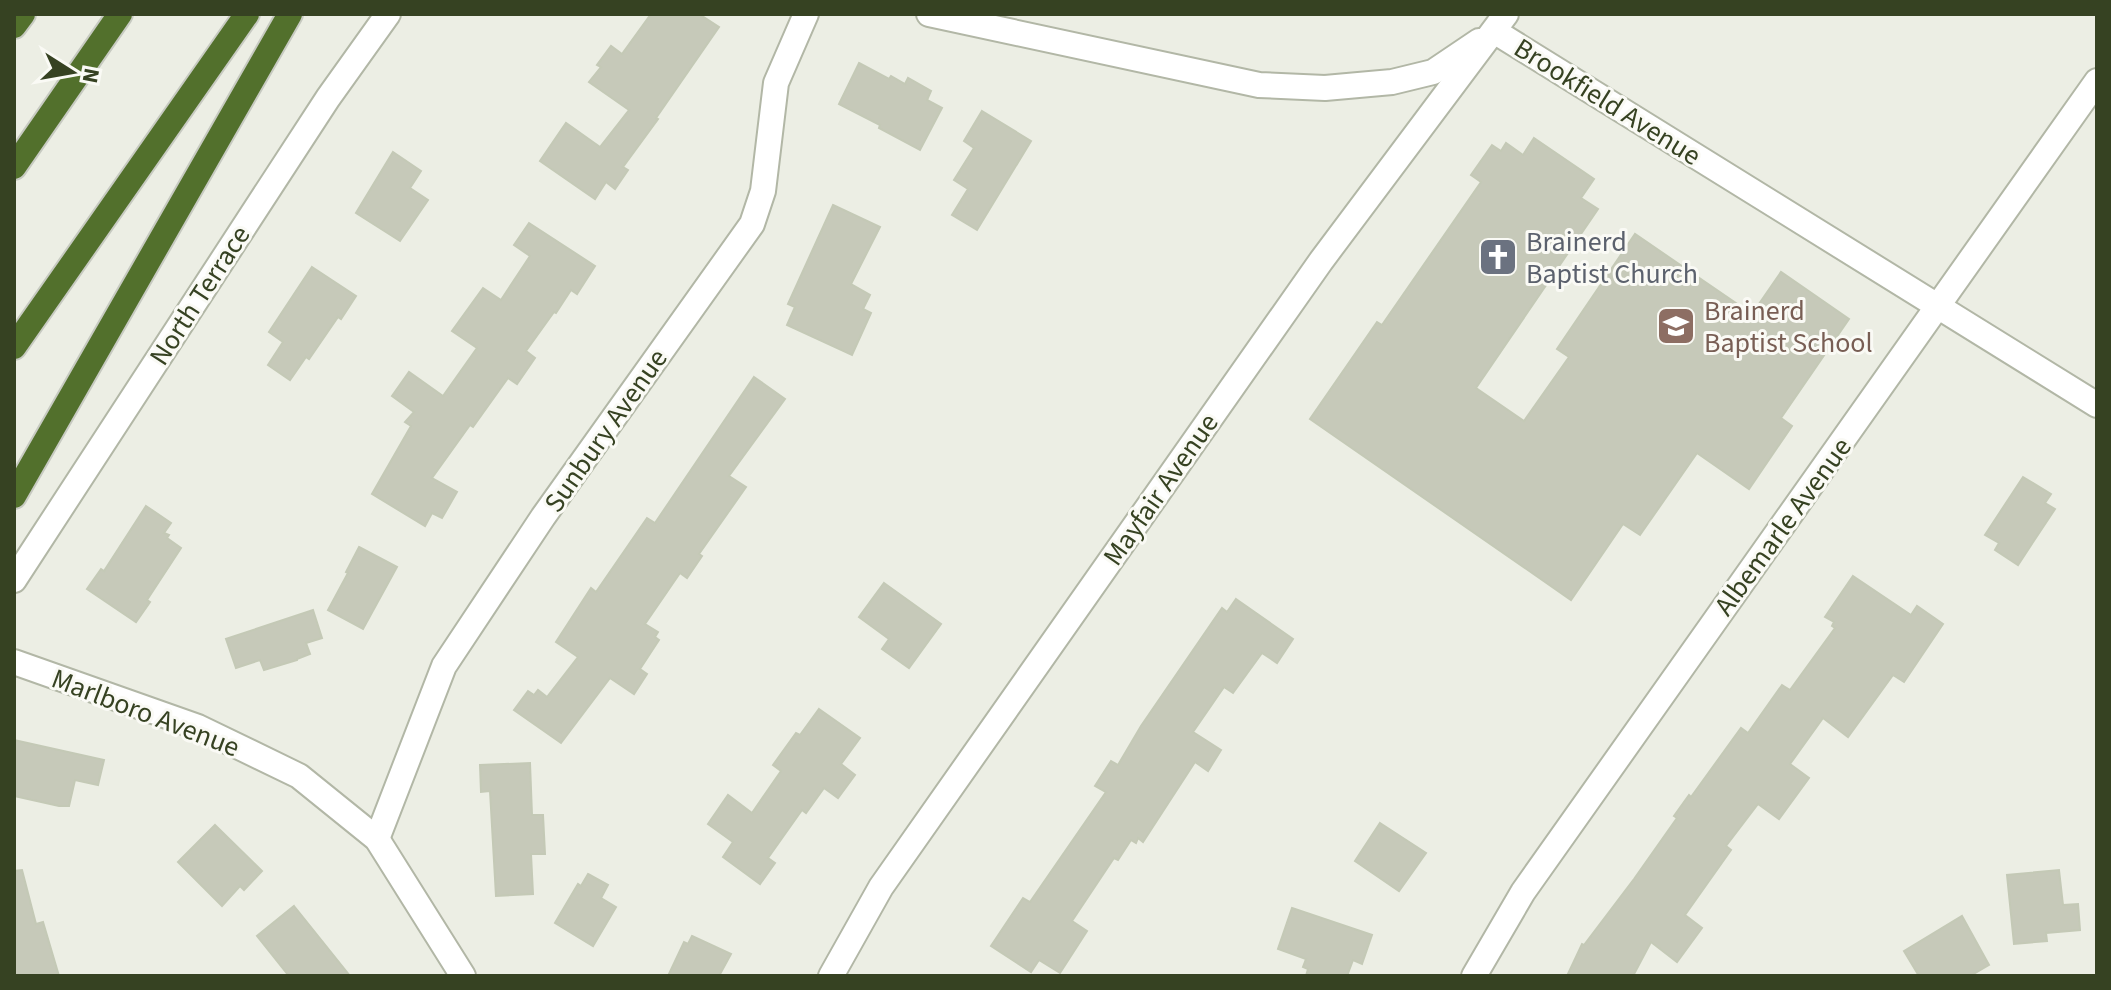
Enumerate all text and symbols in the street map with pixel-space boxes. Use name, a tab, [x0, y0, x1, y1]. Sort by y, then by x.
street label: Brookfield Avenue	[1506, 28, 1709, 175]
north arrow	[32, 32, 112, 112]
text: N	[74, 65, 108, 86]
street label: North Terrace	[140, 218, 260, 373]
place label: Brainerd Baptist Church	[1526, 222, 1698, 294]
church icon: Brainerd Baptist Church	[1477, 236, 1519, 278]
place label: Brainerd Baptist School	[1704, 291, 1873, 363]
school or university icon: Brainerd Baptist School	[1655, 305, 1697, 347]
street label: Sunbury Avenue	[534, 341, 677, 521]
street label: Mayfair Avenue	[1093, 405, 1228, 574]
street label: Albemarle Avenue	[1704, 429, 1861, 624]
street label: Marlboro Avenue	[46, 659, 245, 767]

